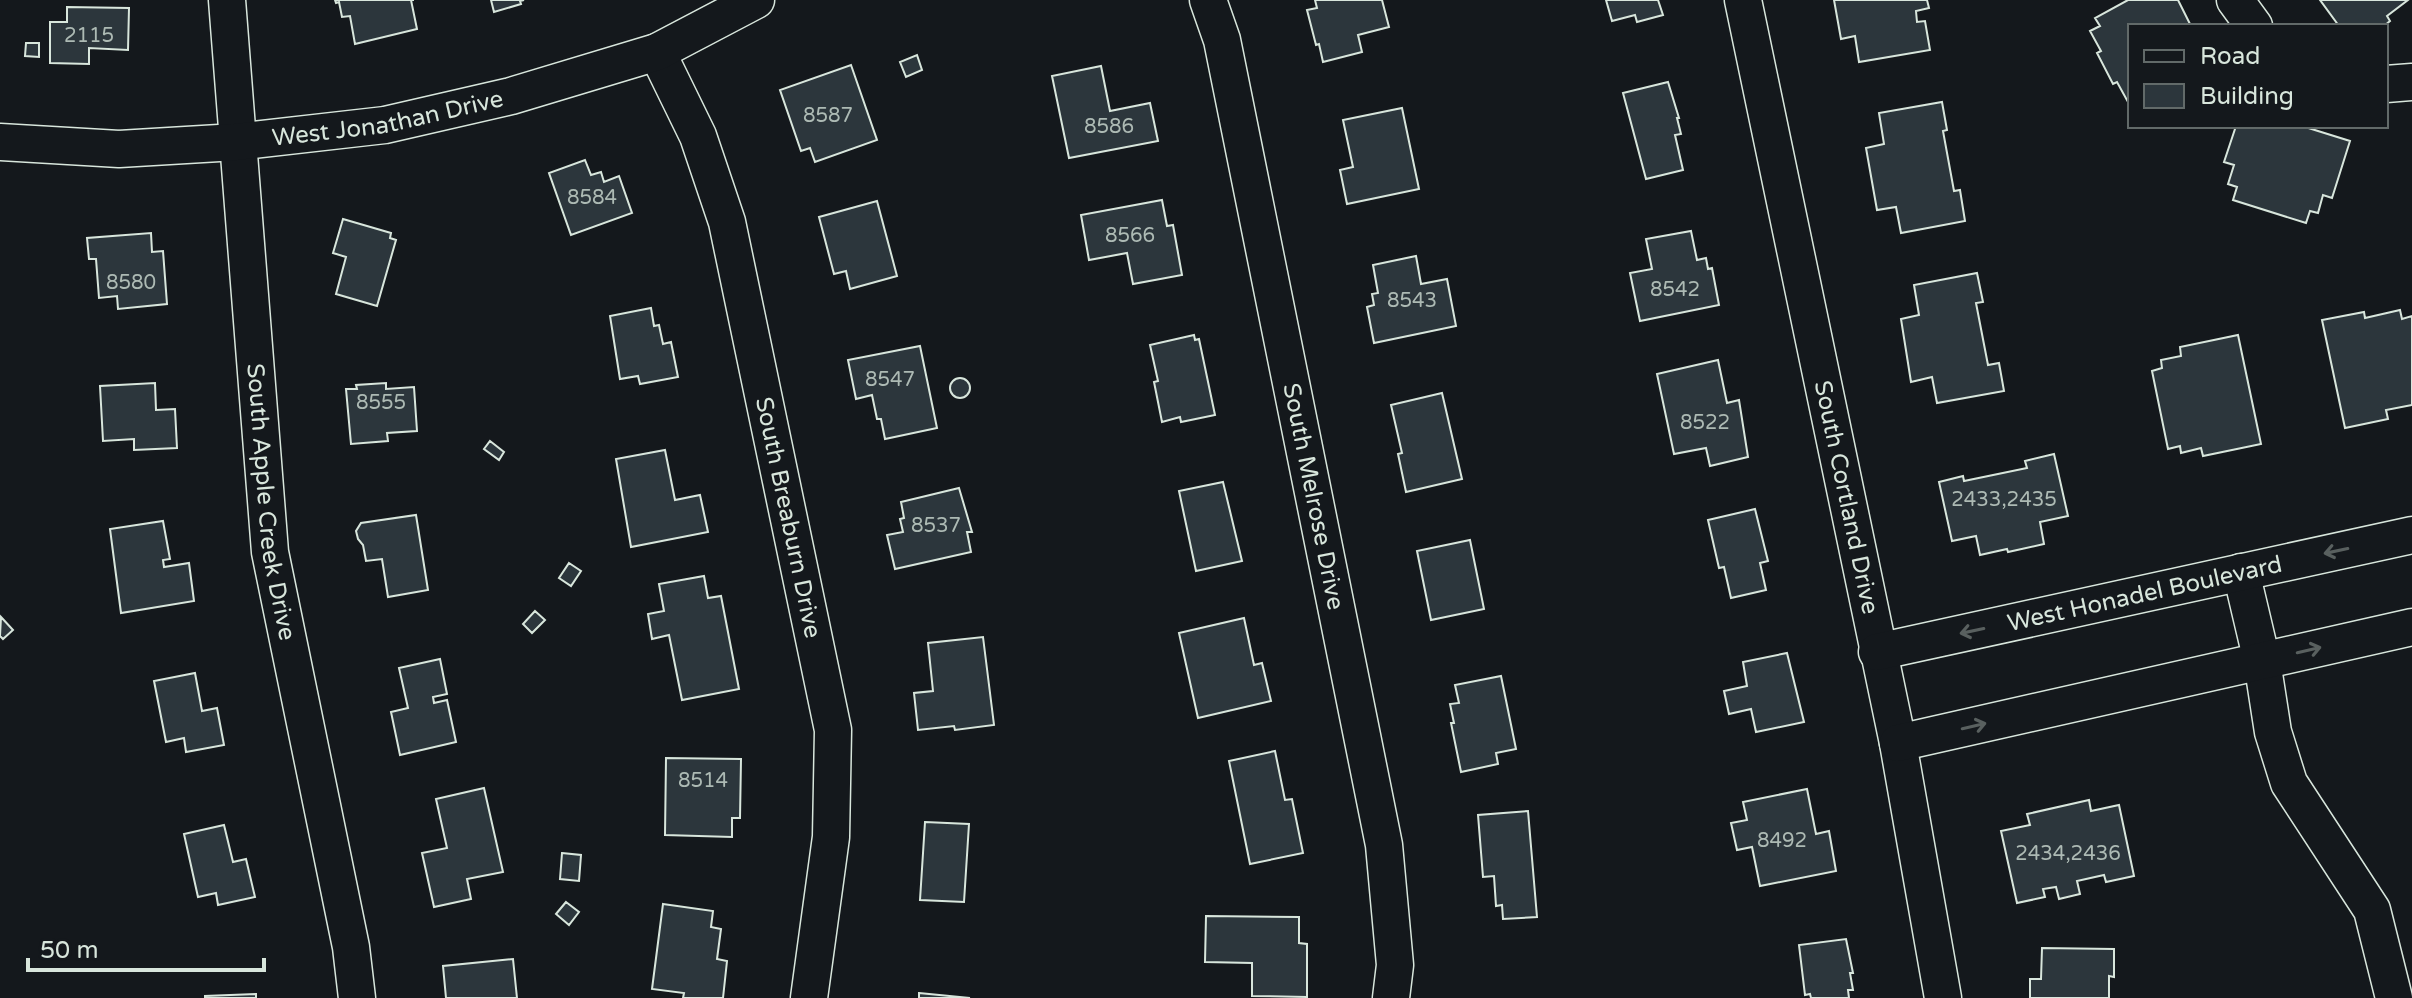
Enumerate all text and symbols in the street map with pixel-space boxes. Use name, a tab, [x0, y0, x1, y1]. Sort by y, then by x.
house number: 2115	[64, 24, 114, 48]
legend	[2128, 24, 2388, 128]
text: Road	[2200, 42, 2260, 71]
text: Building	[2200, 82, 2294, 111]
street label: West Jonathan Drive	[270, 84, 506, 153]
house number: 8587	[803, 104, 853, 128]
house number: 8586	[1084, 115, 1134, 139]
house number: 8584	[567, 186, 617, 210]
house number: 8566	[1105, 224, 1155, 248]
house number: 8580	[106, 271, 156, 295]
house number: 8542	[1650, 278, 1700, 302]
house number: 8543	[1387, 289, 1437, 313]
street label: South Apple Creek Drive	[240, 362, 302, 643]
house number: 8547	[865, 368, 915, 392]
street label: South Cortland Drive	[1808, 378, 1885, 617]
street label: South Melrose Drive	[1276, 381, 1350, 612]
house number: 8555	[356, 391, 406, 415]
street label: South Breaburn Drive	[749, 394, 827, 641]
house number: 8522	[1680, 411, 1730, 435]
house number: 2433,2435	[1951, 488, 2057, 512]
house number: 8537	[911, 514, 961, 538]
one-way arrow	[2323, 544, 2349, 559]
street label: West Honadel Boulevard	[2005, 550, 2285, 638]
one-way arrow	[1960, 624, 1986, 639]
one-way arrow	[2296, 642, 2322, 657]
one-way arrow	[1960, 718, 1986, 733]
house number: 8514	[678, 769, 728, 793]
house number: 8492	[1757, 829, 1807, 853]
house number: 2434,2436	[2015, 842, 2121, 866]
scale bar	[28, 922, 264, 972]
text: 50 m	[40, 936, 98, 965]

